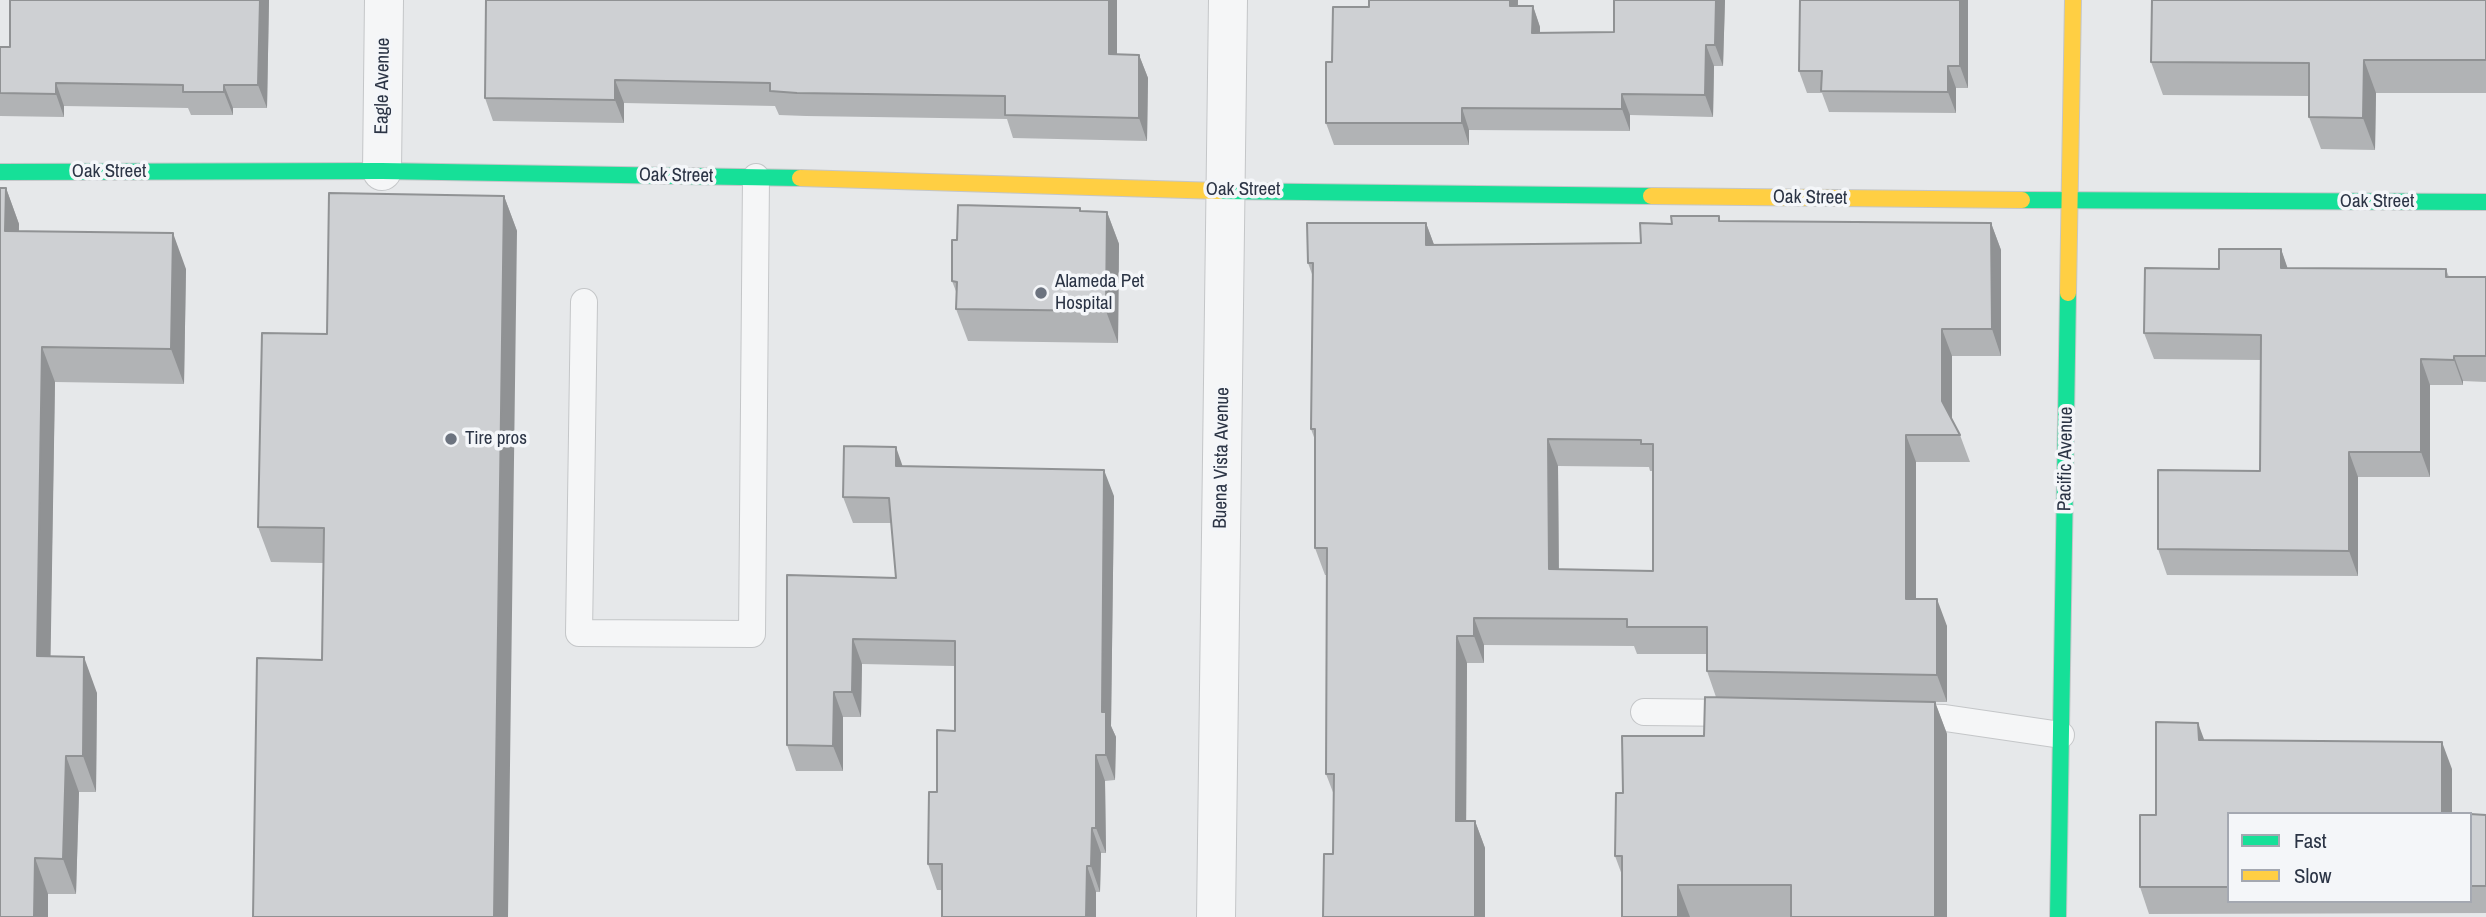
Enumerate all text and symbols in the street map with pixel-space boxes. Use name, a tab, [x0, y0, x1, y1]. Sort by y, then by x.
street label: Eagle Avenue	[371, 37, 395, 135]
street label: Oak Street	[72, 161, 146, 183]
street label: Oak Street	[639, 164, 713, 188]
street label: Oak Street	[1206, 179, 1280, 201]
street label: Oak Street	[1773, 186, 1847, 210]
street label: Oak Street	[2340, 191, 2414, 213]
place label: Alameda Pet Hospital	[1055, 271, 1144, 315]
marker: Alameda Pet Hospital	[1033, 285, 1049, 301]
street label: Buena Vista Avenue	[1209, 387, 1235, 529]
street label: Pacific Avenue	[2054, 407, 2078, 511]
place label: Tire pros	[465, 428, 527, 450]
marker: Tire pros	[443, 431, 459, 447]
legend	[2227, 812, 2472, 903]
text: Fast	[2294, 826, 2327, 855]
text: Slow	[2294, 861, 2331, 890]

